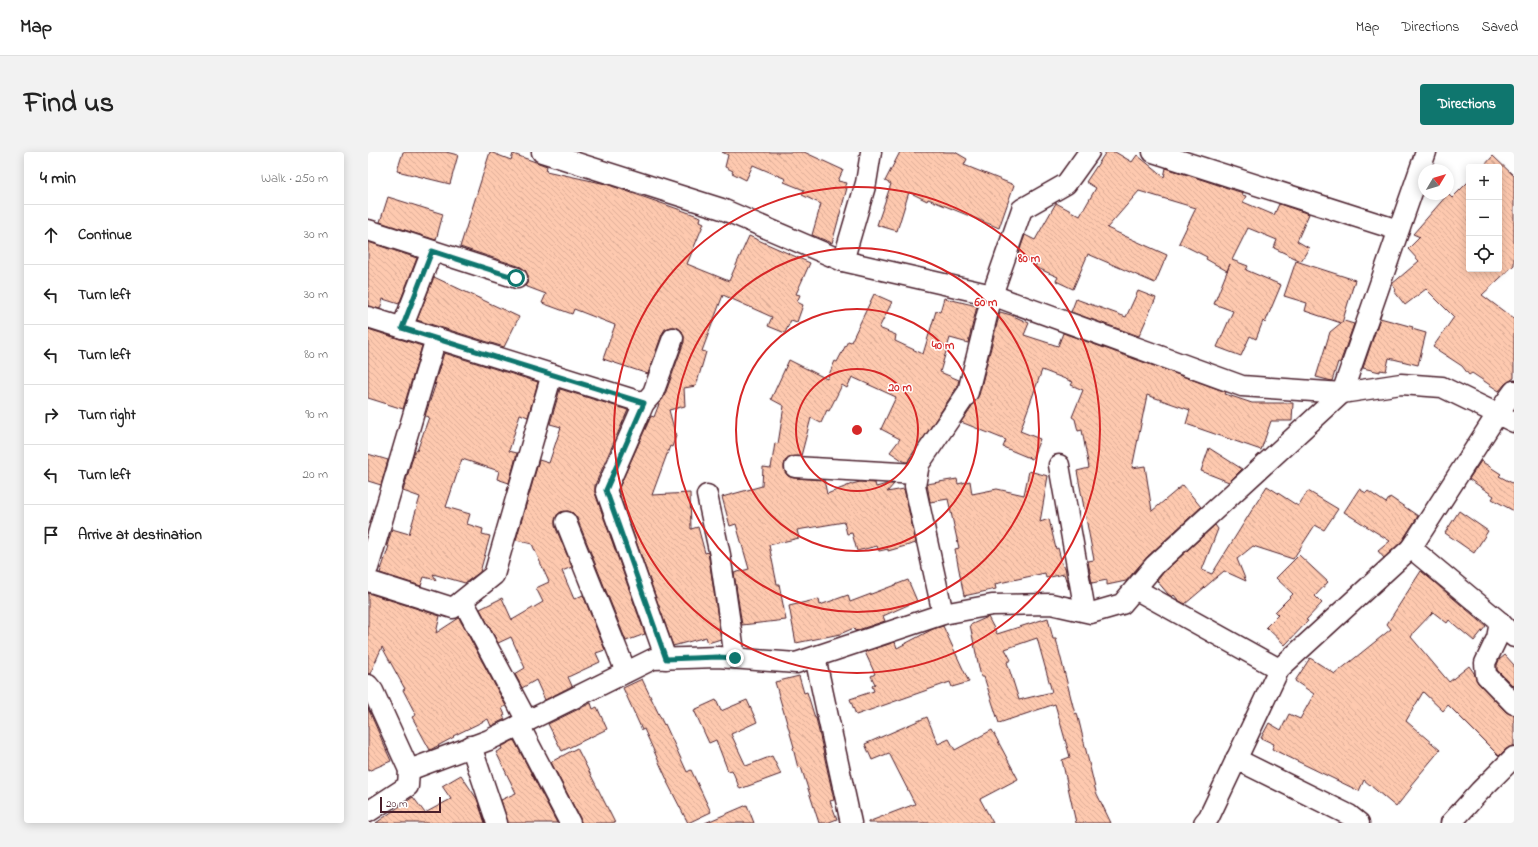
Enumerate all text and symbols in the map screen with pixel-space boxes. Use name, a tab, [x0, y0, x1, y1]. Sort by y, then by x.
text: Map	[20, 14, 52, 41]
text: Map	[1356, 17, 1379, 38]
text: Directions	[1401, 17, 1459, 38]
text: Saved	[1481, 17, 1518, 38]
text: Find us	[24, 84, 114, 125]
button: Directions	[1420, 84, 1514, 125]
north arrow	[1418, 164, 1454, 200]
map controls	[1466, 164, 1502, 272]
button: +	[1466, 164, 1502, 200]
text: 4 min	[40, 166, 76, 191]
text: Walk · 250 m	[261, 169, 328, 188]
button: −	[1466, 200, 1502, 236]
icon: ahead	[40, 224, 62, 246]
text: Continue	[78, 224, 132, 246]
text: 30 m	[304, 225, 328, 244]
button: locate	[1466, 236, 1502, 272]
text: 80 m	[1017, 250, 1041, 268]
route start	[507, 269, 525, 287]
icon: left	[40, 284, 62, 306]
text: Turn left	[78, 284, 131, 306]
text: 30 m	[304, 285, 328, 304]
text: 60 m	[974, 294, 998, 312]
text: 40 m	[931, 337, 955, 355]
icon: left	[40, 344, 62, 366]
text: Turn left	[78, 344, 131, 366]
text: 80 m	[304, 345, 328, 364]
text: 20 m	[887, 379, 912, 397]
icon: right	[40, 404, 62, 426]
text: Turn right	[78, 404, 136, 426]
text: 90 m	[305, 405, 328, 424]
centre of rings	[850, 423, 864, 437]
icon: left	[40, 464, 62, 486]
text: Turn left	[78, 464, 131, 486]
text: 20 m	[303, 465, 328, 484]
icon: arrive	[40, 524, 62, 546]
text: Arrive at destination	[78, 524, 202, 546]
route end	[726, 649, 744, 667]
scale bar	[380, 795, 441, 814]
text: 20 m	[386, 796, 408, 812]

